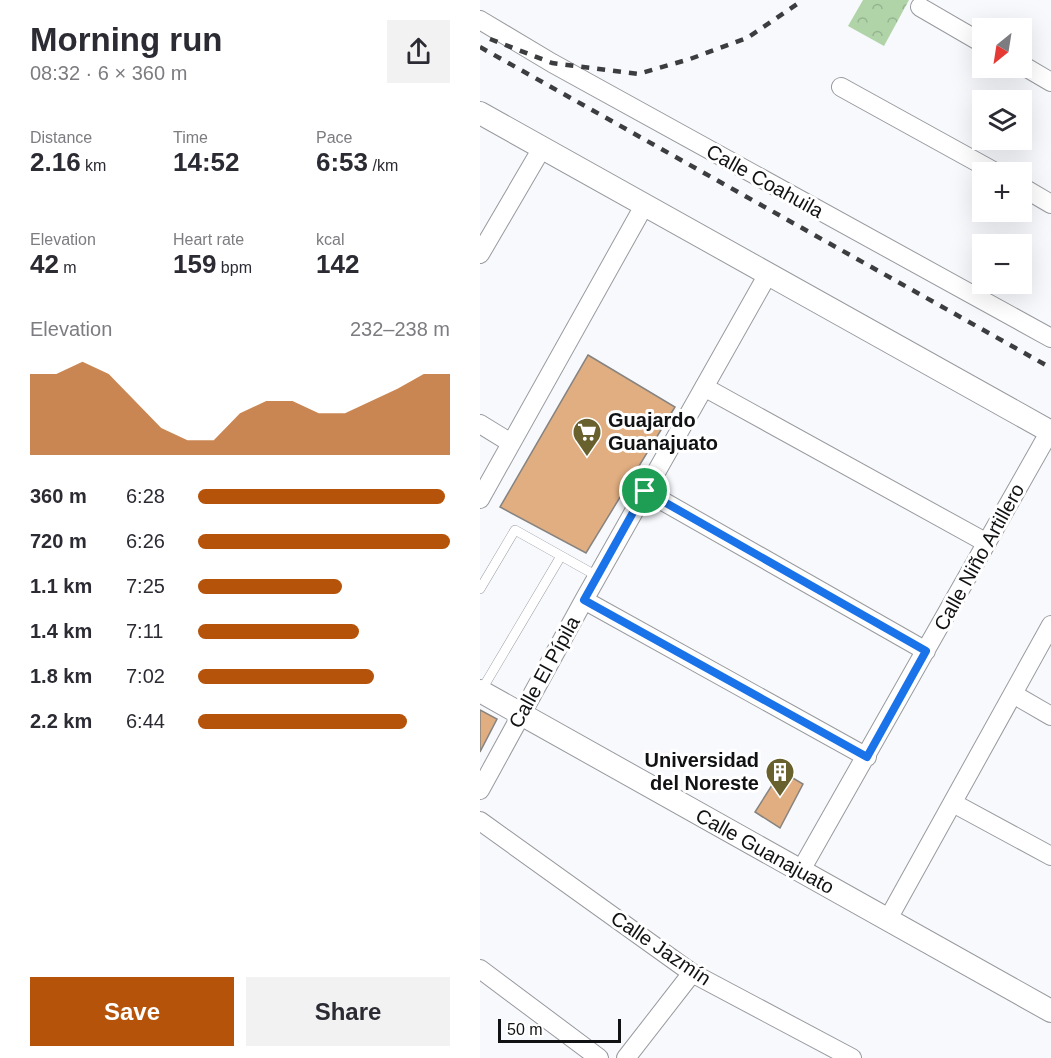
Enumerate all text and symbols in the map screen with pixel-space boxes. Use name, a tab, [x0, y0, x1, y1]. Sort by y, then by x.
north arrow	[972, 18, 1032, 78]
map controls	[972, 18, 1032, 294]
button: share	[387, 20, 450, 83]
text: Morning run	[30, 21, 222, 58]
text: 08:32 · 6 × 360 m	[30, 62, 187, 84]
button: layers	[972, 90, 1032, 150]
text: Distance	[30, 129, 92, 146]
text: Time	[173, 129, 208, 146]
text: Pace	[316, 129, 352, 146]
street label: Calle Coahuila	[703, 140, 828, 223]
text: 2.16	[30, 147, 81, 177]
text: 14:52	[173, 147, 240, 177]
text: 6:53	[316, 147, 368, 177]
text: km	[81, 157, 106, 174]
text: /km	[368, 157, 398, 174]
button: +	[972, 162, 1032, 222]
text: Elevation	[30, 231, 96, 248]
text: Heart rate	[173, 231, 244, 248]
text: kcal	[316, 231, 344, 248]
button: −	[972, 234, 1032, 294]
text: 42	[30, 249, 59, 279]
text: 159	[173, 249, 216, 279]
text: 142	[316, 249, 359, 279]
text: m	[59, 259, 77, 276]
text: bpm	[216, 259, 252, 276]
text: Elevation	[30, 318, 112, 340]
text: 232–238 m	[350, 318, 450, 340]
place label: Guajardo Guanajuato	[608, 409, 718, 454]
supermarket icon: Guajardo Guanajuato	[571, 416, 603, 458]
pin	[619, 465, 670, 516]
icon: arrive	[628, 474, 661, 507]
street label: Calle Niño Artillero	[929, 480, 1029, 634]
text: 360 m	[30, 485, 87, 507]
text: 6:28	[126, 485, 165, 507]
text: 720 m	[30, 530, 87, 552]
text: 6:26	[126, 530, 165, 552]
text: 1.1 km	[30, 575, 92, 597]
text: 7:25	[126, 575, 165, 597]
street label: Calle El Pípila	[504, 611, 584, 732]
text: 1.4 km	[30, 620, 92, 642]
text: 7:11	[126, 620, 163, 642]
text: 1.8 km	[30, 665, 92, 687]
text: 7:02	[126, 665, 165, 687]
text: 2.2 km	[30, 710, 92, 732]
text: 6:44	[126, 710, 165, 732]
place label: Universidad del Noreste	[645, 749, 759, 794]
building icon: Universidad del Noreste	[764, 756, 796, 798]
street label: Calle Guanajuato	[692, 804, 838, 898]
street label: Calle Jazmín	[607, 907, 715, 989]
button: Save	[30, 977, 234, 1046]
button: Share	[246, 977, 450, 1046]
scale bar	[498, 1016, 621, 1044]
text: 50 m	[507, 1021, 543, 1038]

